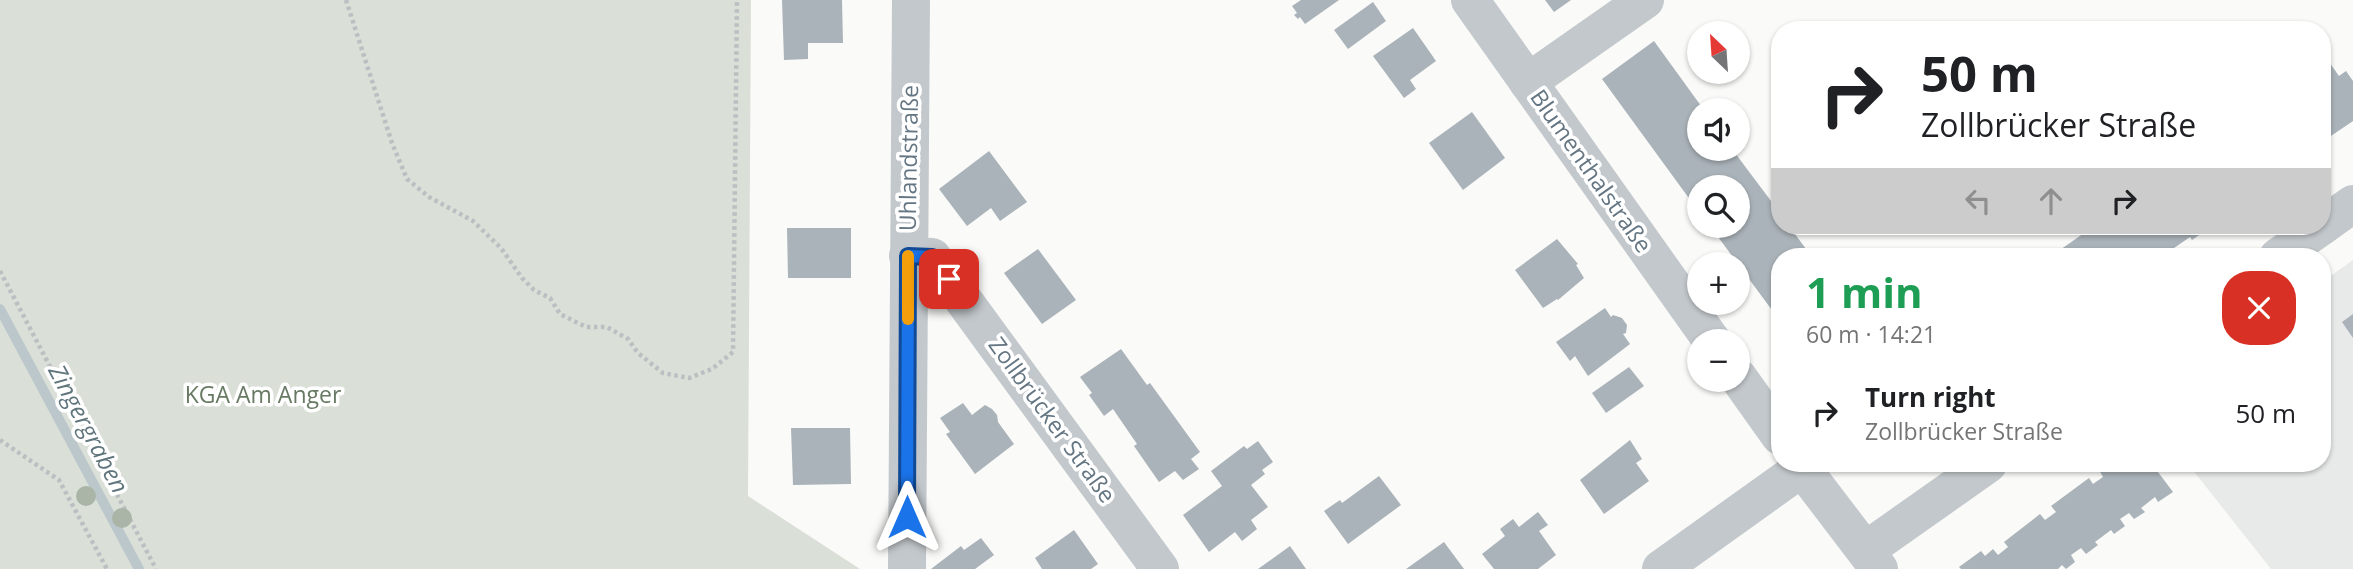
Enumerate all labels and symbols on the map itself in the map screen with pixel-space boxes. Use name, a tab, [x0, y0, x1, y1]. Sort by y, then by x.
north arrow	[1687, 21, 1750, 84]
street label: Blumenthalstraße	[1523, 82, 1660, 258]
street label: Uhlandstraße	[891, 85, 925, 231]
pin	[919, 249, 979, 309]
street label: Zollbrücker Straße	[982, 330, 1124, 509]
water label: Zingergraben	[41, 357, 137, 499]
park label: KGA Am Anger	[185, 378, 342, 410]
position arrow	[870, 480, 944, 554]

